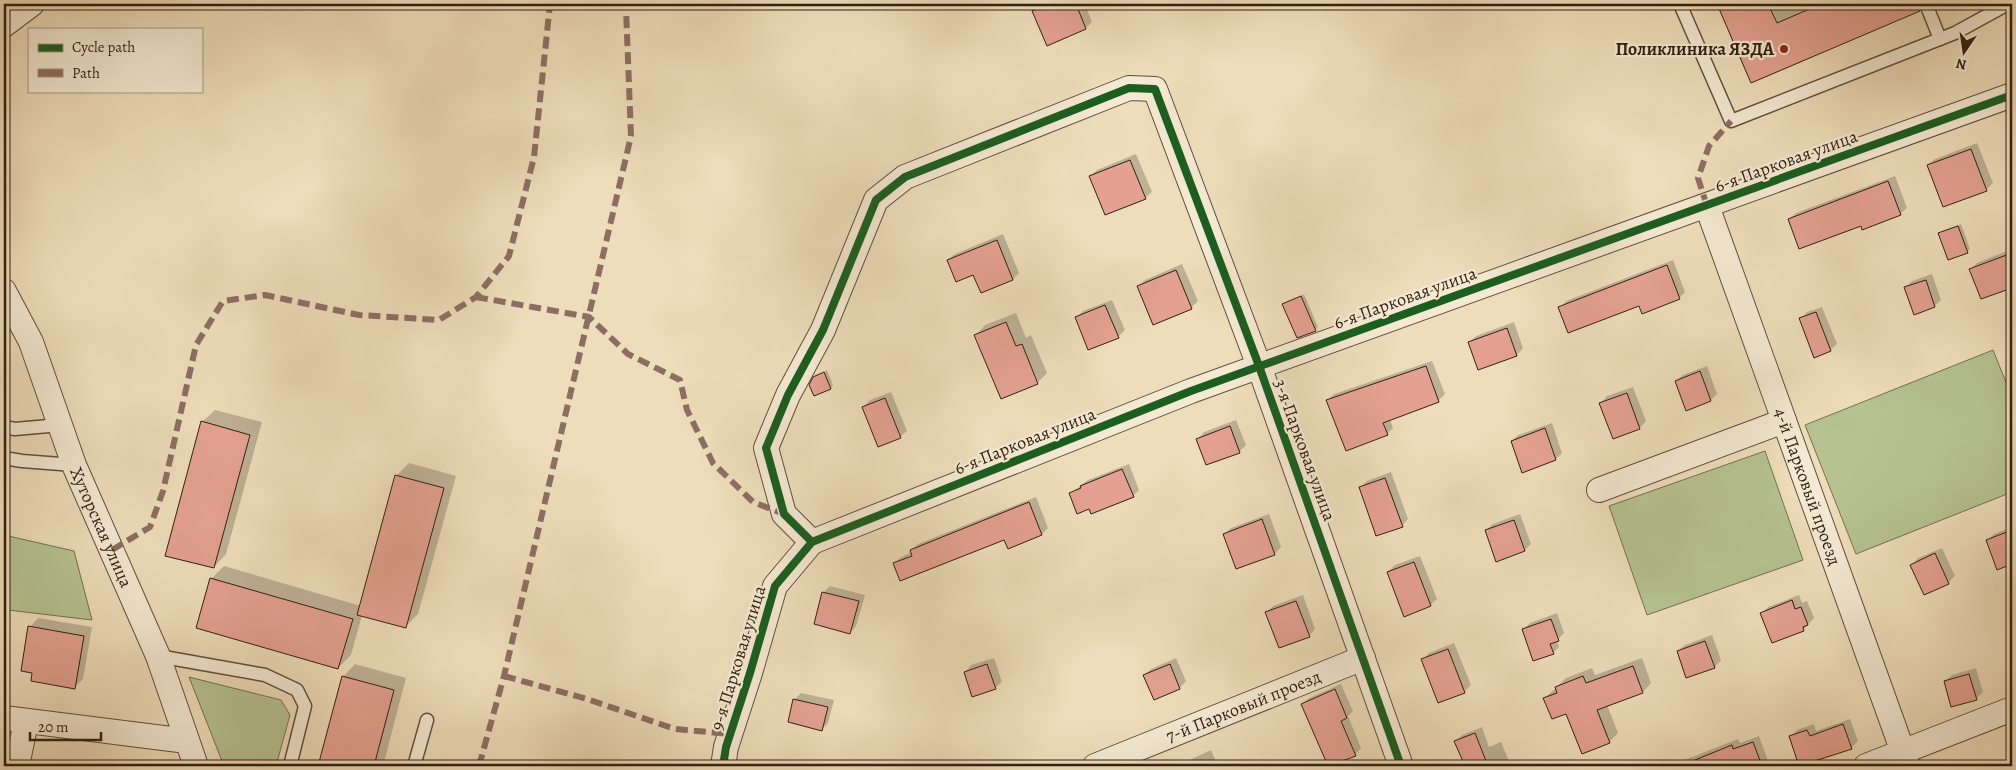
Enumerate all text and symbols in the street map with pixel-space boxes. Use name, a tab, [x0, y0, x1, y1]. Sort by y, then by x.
legend	[28, 28, 202, 92]
north arrow	[1938, 28, 1988, 78]
text: Cycle path	[72, 37, 135, 57]
place label: Поликлиника ЯЗДА	[1615, 37, 1775, 61]
marker: Поликлиника ЯЗДА	[1778, 43, 1790, 55]
text: N	[1954, 54, 1968, 75]
text: Path	[72, 63, 100, 83]
street label: 6-я Парковая улица	[1711, 124, 1861, 198]
street label: 6-я Парковая улица	[1330, 261, 1480, 335]
street label: 3-я Парковая улица	[1268, 376, 1342, 525]
street label: 6-я Парковая улица	[951, 401, 1100, 480]
street label: 4-й Парковый проезд	[1768, 404, 1847, 569]
street label: Хуторская улица	[64, 463, 139, 592]
street label: 9-я Парковая улица	[705, 582, 772, 733]
street label: 7-й Парковый проезд	[1162, 664, 1325, 748]
scale bar	[30, 710, 101, 742]
text: 20 m	[38, 717, 69, 737]

